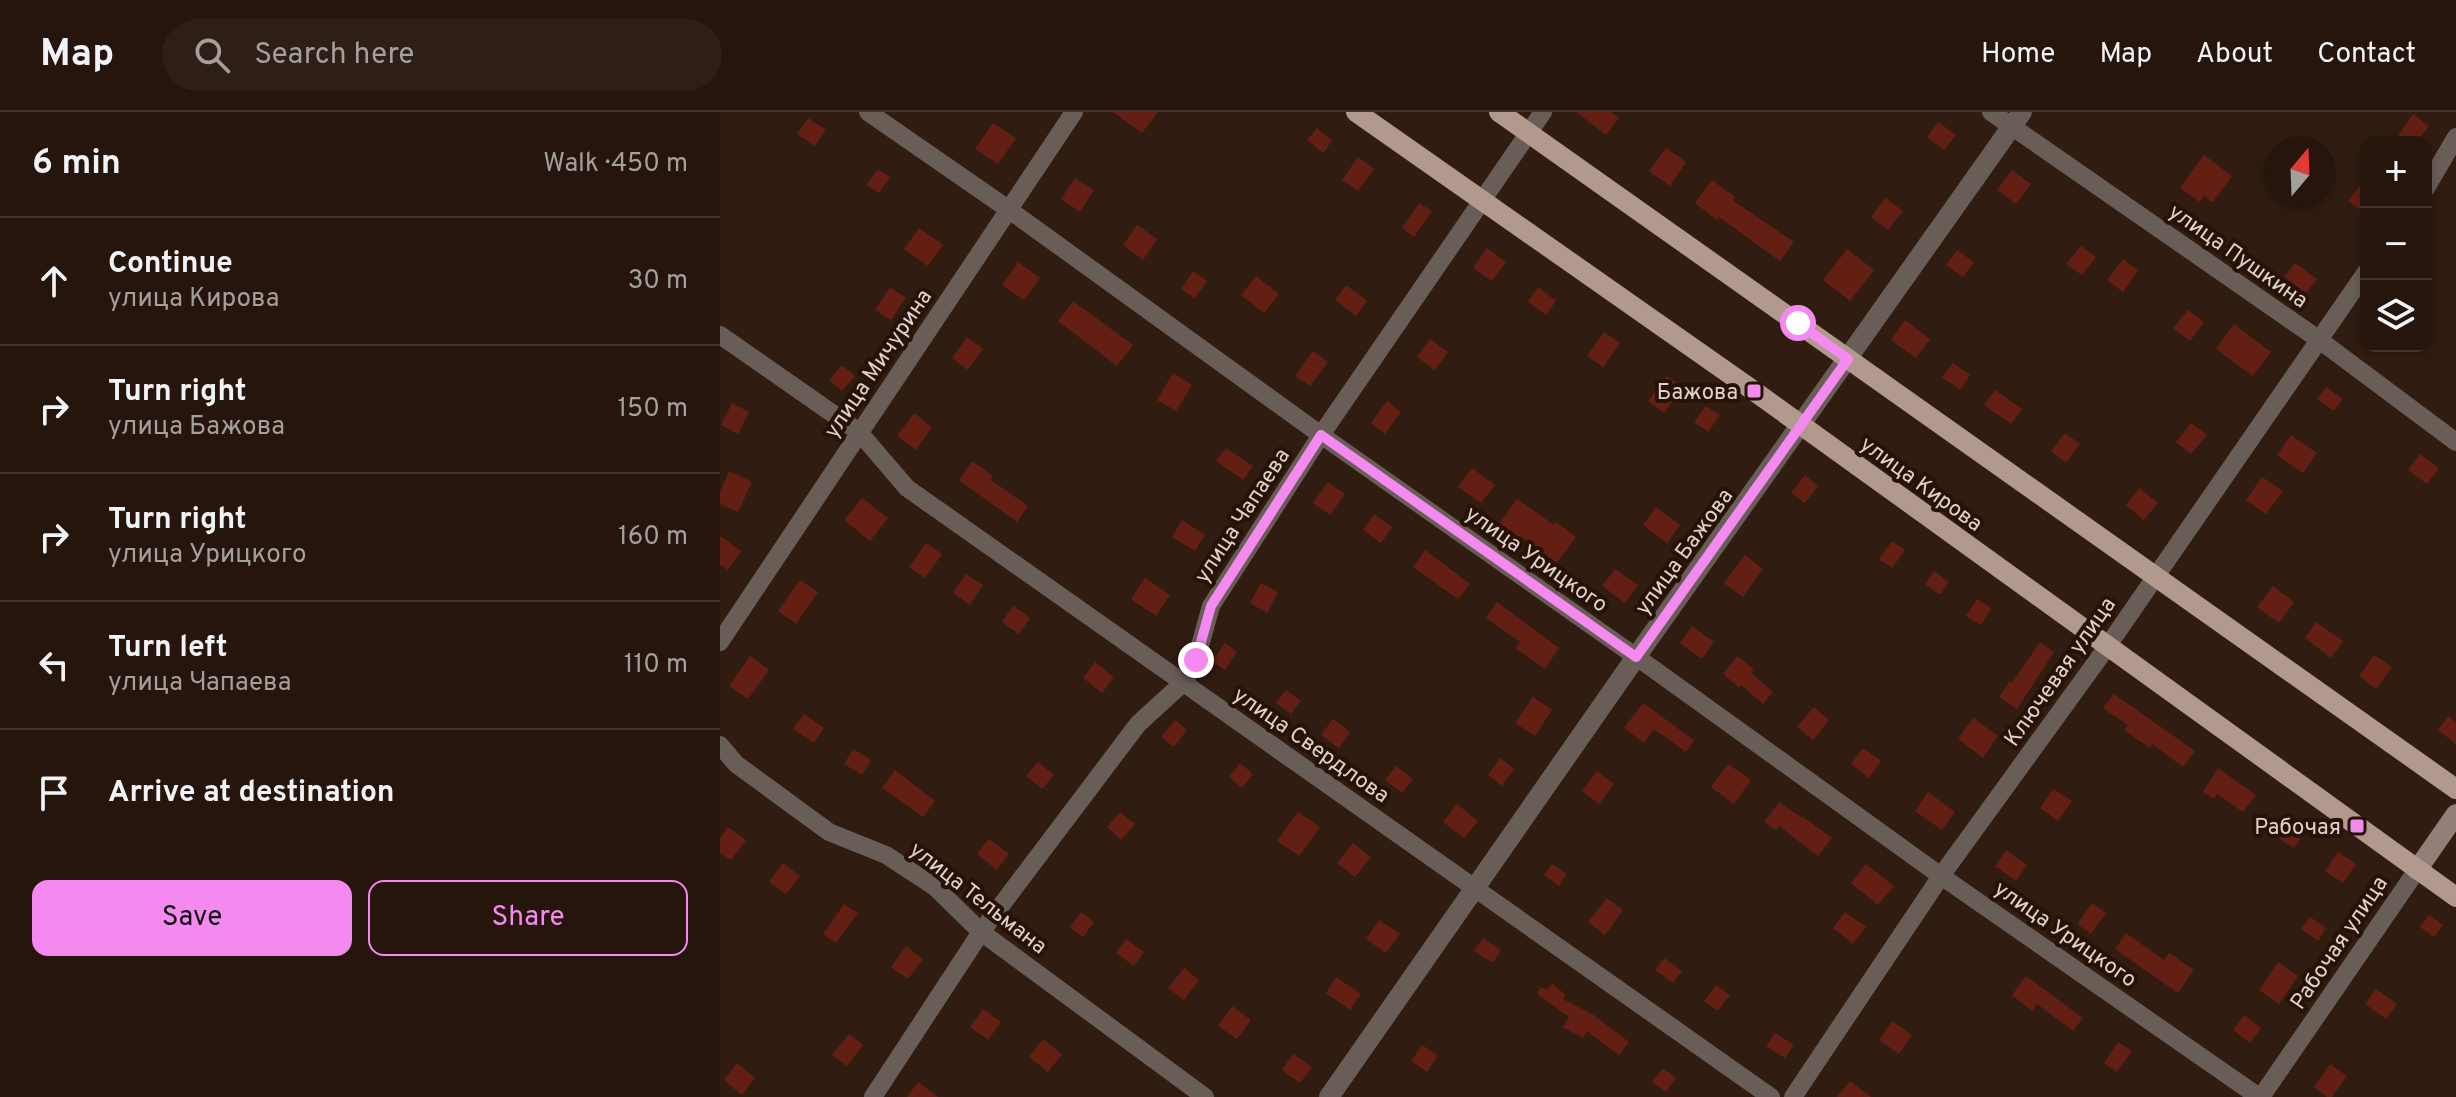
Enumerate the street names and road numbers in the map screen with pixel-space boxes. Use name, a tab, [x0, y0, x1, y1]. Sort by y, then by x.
street label: улица Пушкина	[2163, 199, 2312, 315]
street label: улица Мичурина	[819, 285, 939, 444]
street label: улица Кирова	[1854, 431, 1987, 539]
street label: улица Чапаева	[1190, 444, 1297, 589]
street label: улица Бажова	[1630, 484, 1740, 621]
street label: улица Урицкого	[1459, 501, 1612, 619]
street label: Ключевая улица	[1999, 593, 2123, 752]
street label: улица Свердлова	[1227, 682, 1394, 810]
street label: улица Тельмана	[903, 837, 1052, 961]
street label: Рабочая улица	[2285, 871, 2395, 1015]
street label: улица Урицкого	[1988, 876, 2141, 994]

